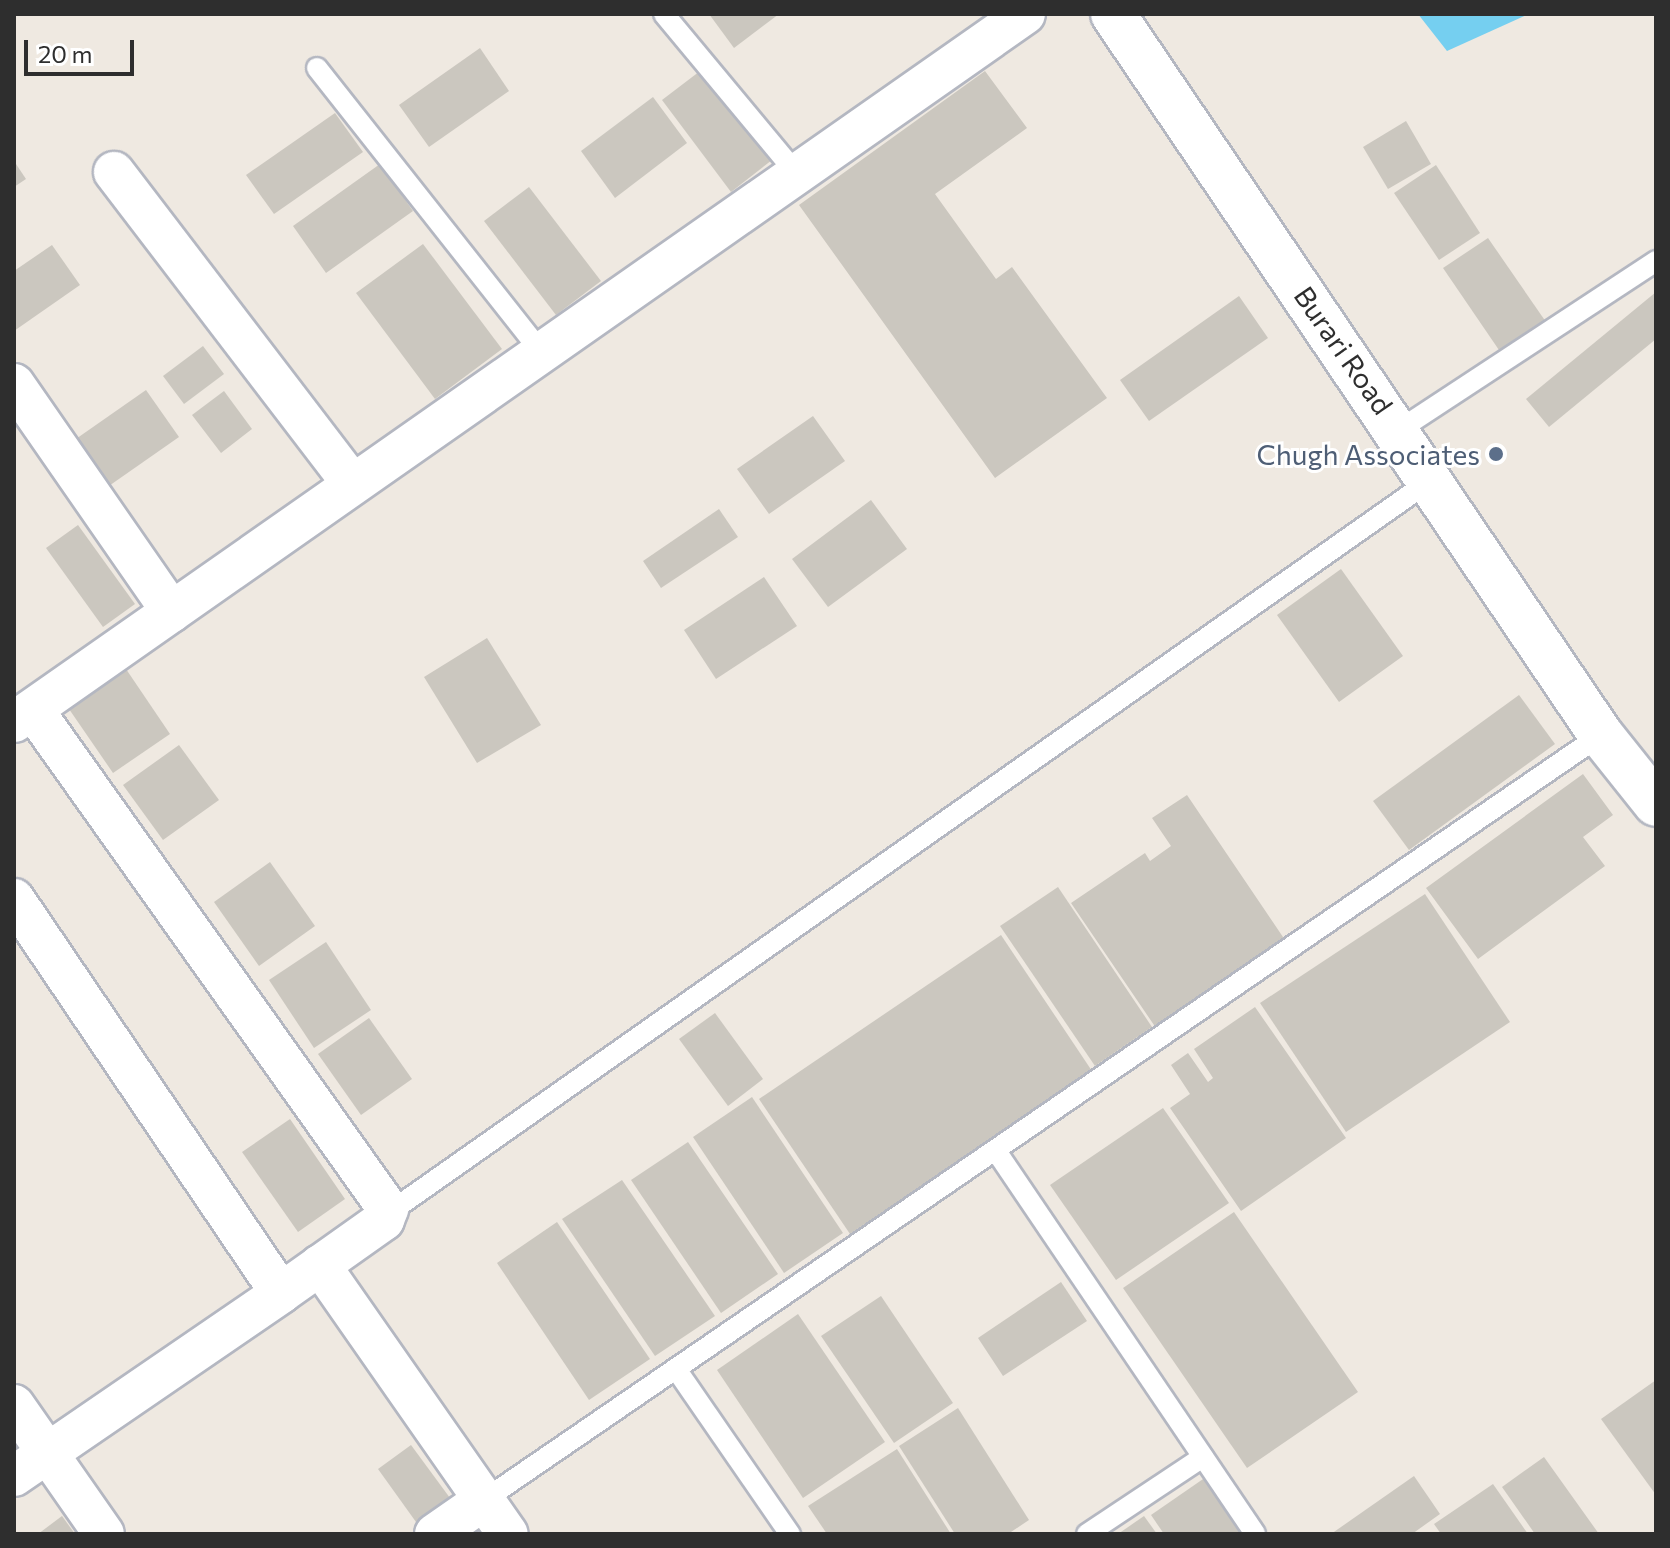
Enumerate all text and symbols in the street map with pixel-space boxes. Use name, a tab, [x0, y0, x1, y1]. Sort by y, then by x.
scale bar	[28, 24, 138, 74]
text: 20 m	[38, 39, 92, 68]
street label: Burari Road	[1288, 280, 1400, 420]
place label: Chugh Associates	[1257, 437, 1480, 471]
marker: Chugh Associates	[1487, 445, 1505, 463]

